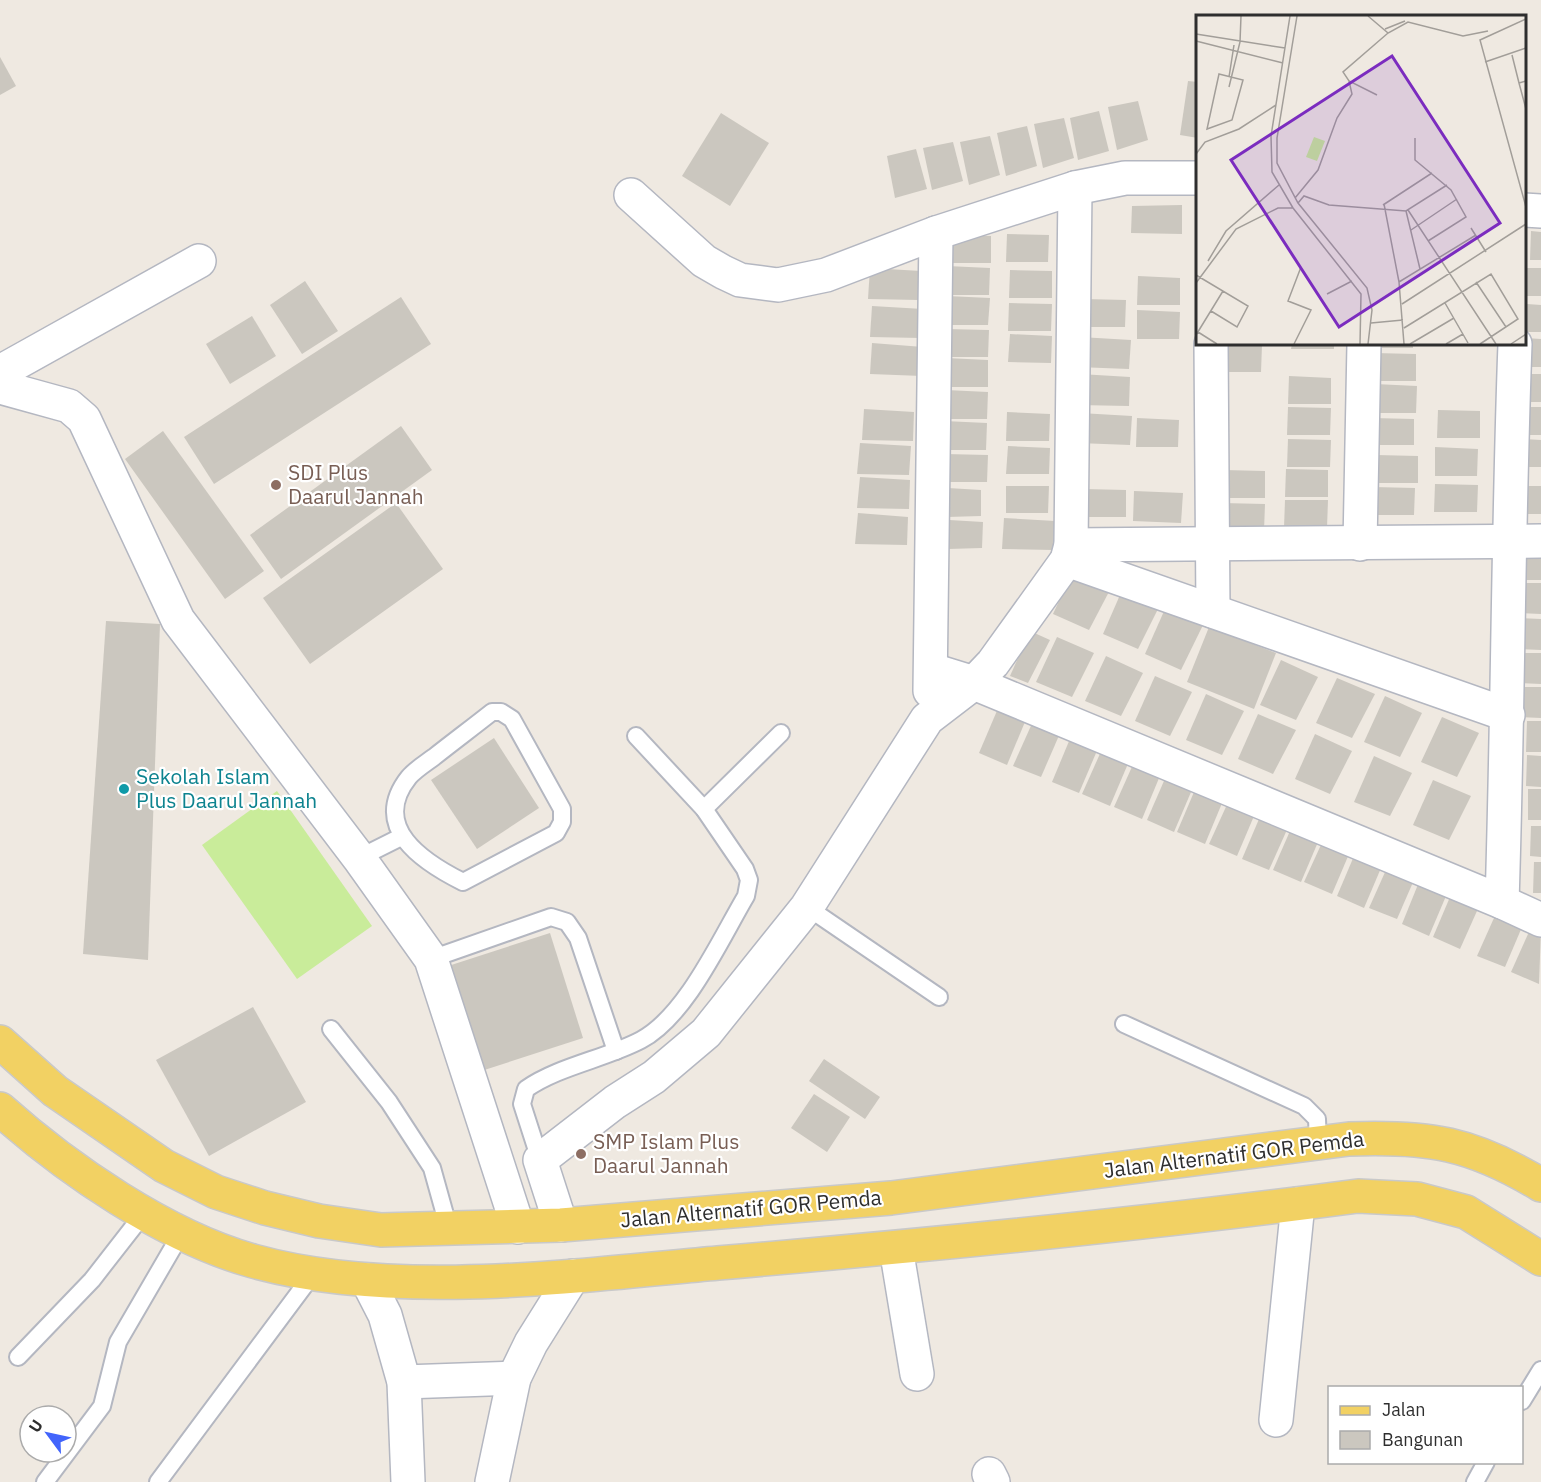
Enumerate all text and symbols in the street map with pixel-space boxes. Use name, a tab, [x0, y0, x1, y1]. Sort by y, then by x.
inset map	[1196, 15, 1526, 345]
place label: SDI Plus Daarul Jannah	[288, 458, 424, 510]
marker: SDI Plus Daarul Jannah	[269, 478, 283, 492]
place label: Sekolah Islam Plus Daarul Jannah	[136, 762, 317, 814]
marker: Sekolah Islam Plus Daarul Jannah	[117, 782, 131, 796]
street label: Jalan Alternatif GOR Pemda	[1102, 1124, 1366, 1184]
place label: SMP Islam Plus Daarul Jannah	[593, 1127, 739, 1179]
marker: SMP Islam Plus Daarul Jannah	[574, 1147, 588, 1161]
street label: Jalan Alternatif GOR Pemda	[619, 1183, 883, 1233]
legend	[1328, 1386, 1523, 1464]
text: Jalan	[1382, 1398, 1426, 1421]
north arrow	[18, 1404, 78, 1464]
text: U	[24, 1416, 47, 1436]
text: Bangunan	[1382, 1428, 1463, 1451]

